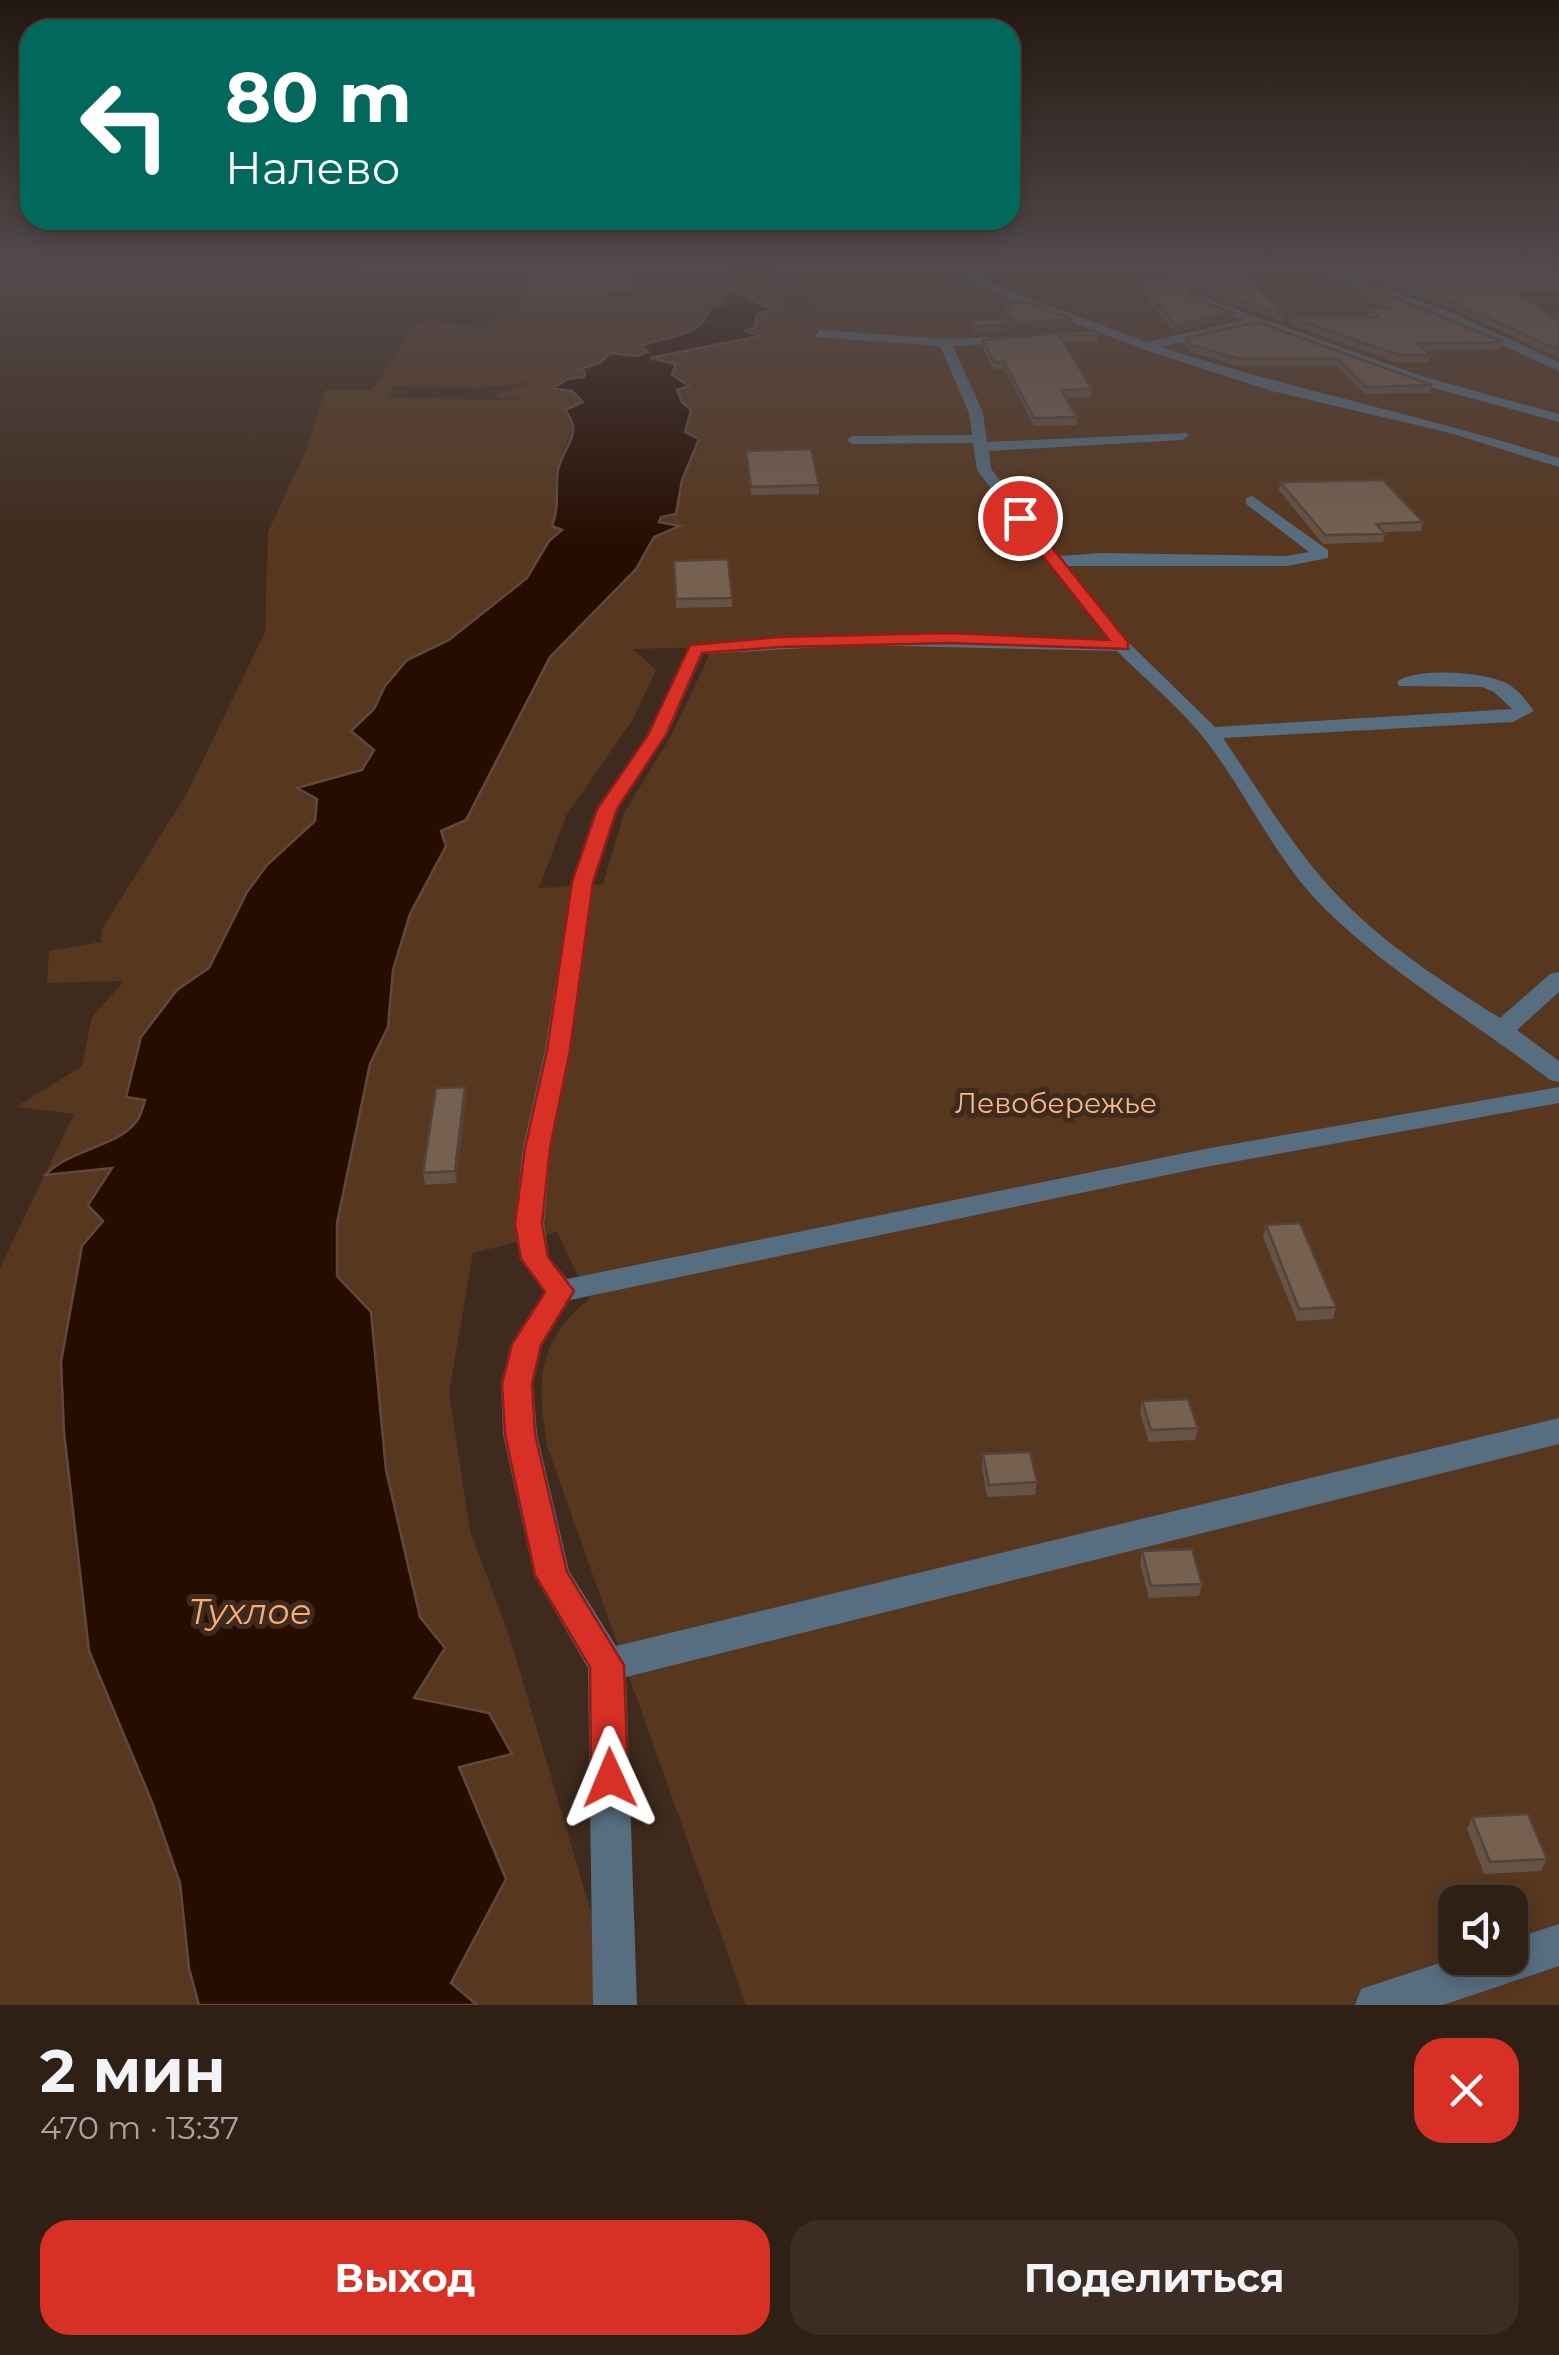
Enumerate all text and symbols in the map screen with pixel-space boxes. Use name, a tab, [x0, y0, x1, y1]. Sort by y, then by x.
text: 80 m	[225, 54, 412, 140]
icon: left	[60, 60, 190, 190]
text: Налево	[225, 140, 400, 195]
pin	[978, 476, 1063, 561]
icon: arrive	[993, 491, 1048, 546]
park label: Левобережье	[955, 1086, 1157, 1120]
water label: Тухлое	[188, 1590, 312, 1633]
position arrow	[558, 1726, 662, 1830]
map controls	[1438, 1885, 1528, 1975]
button: sound	[1438, 1885, 1528, 1975]
text: 2 мин	[40, 2034, 226, 2107]
button: close	[1414, 2038, 1519, 2143]
text: 470 m · 13:37	[40, 2108, 239, 2147]
button: Выход	[40, 2220, 770, 2335]
button: Поделиться	[790, 2220, 1519, 2335]

